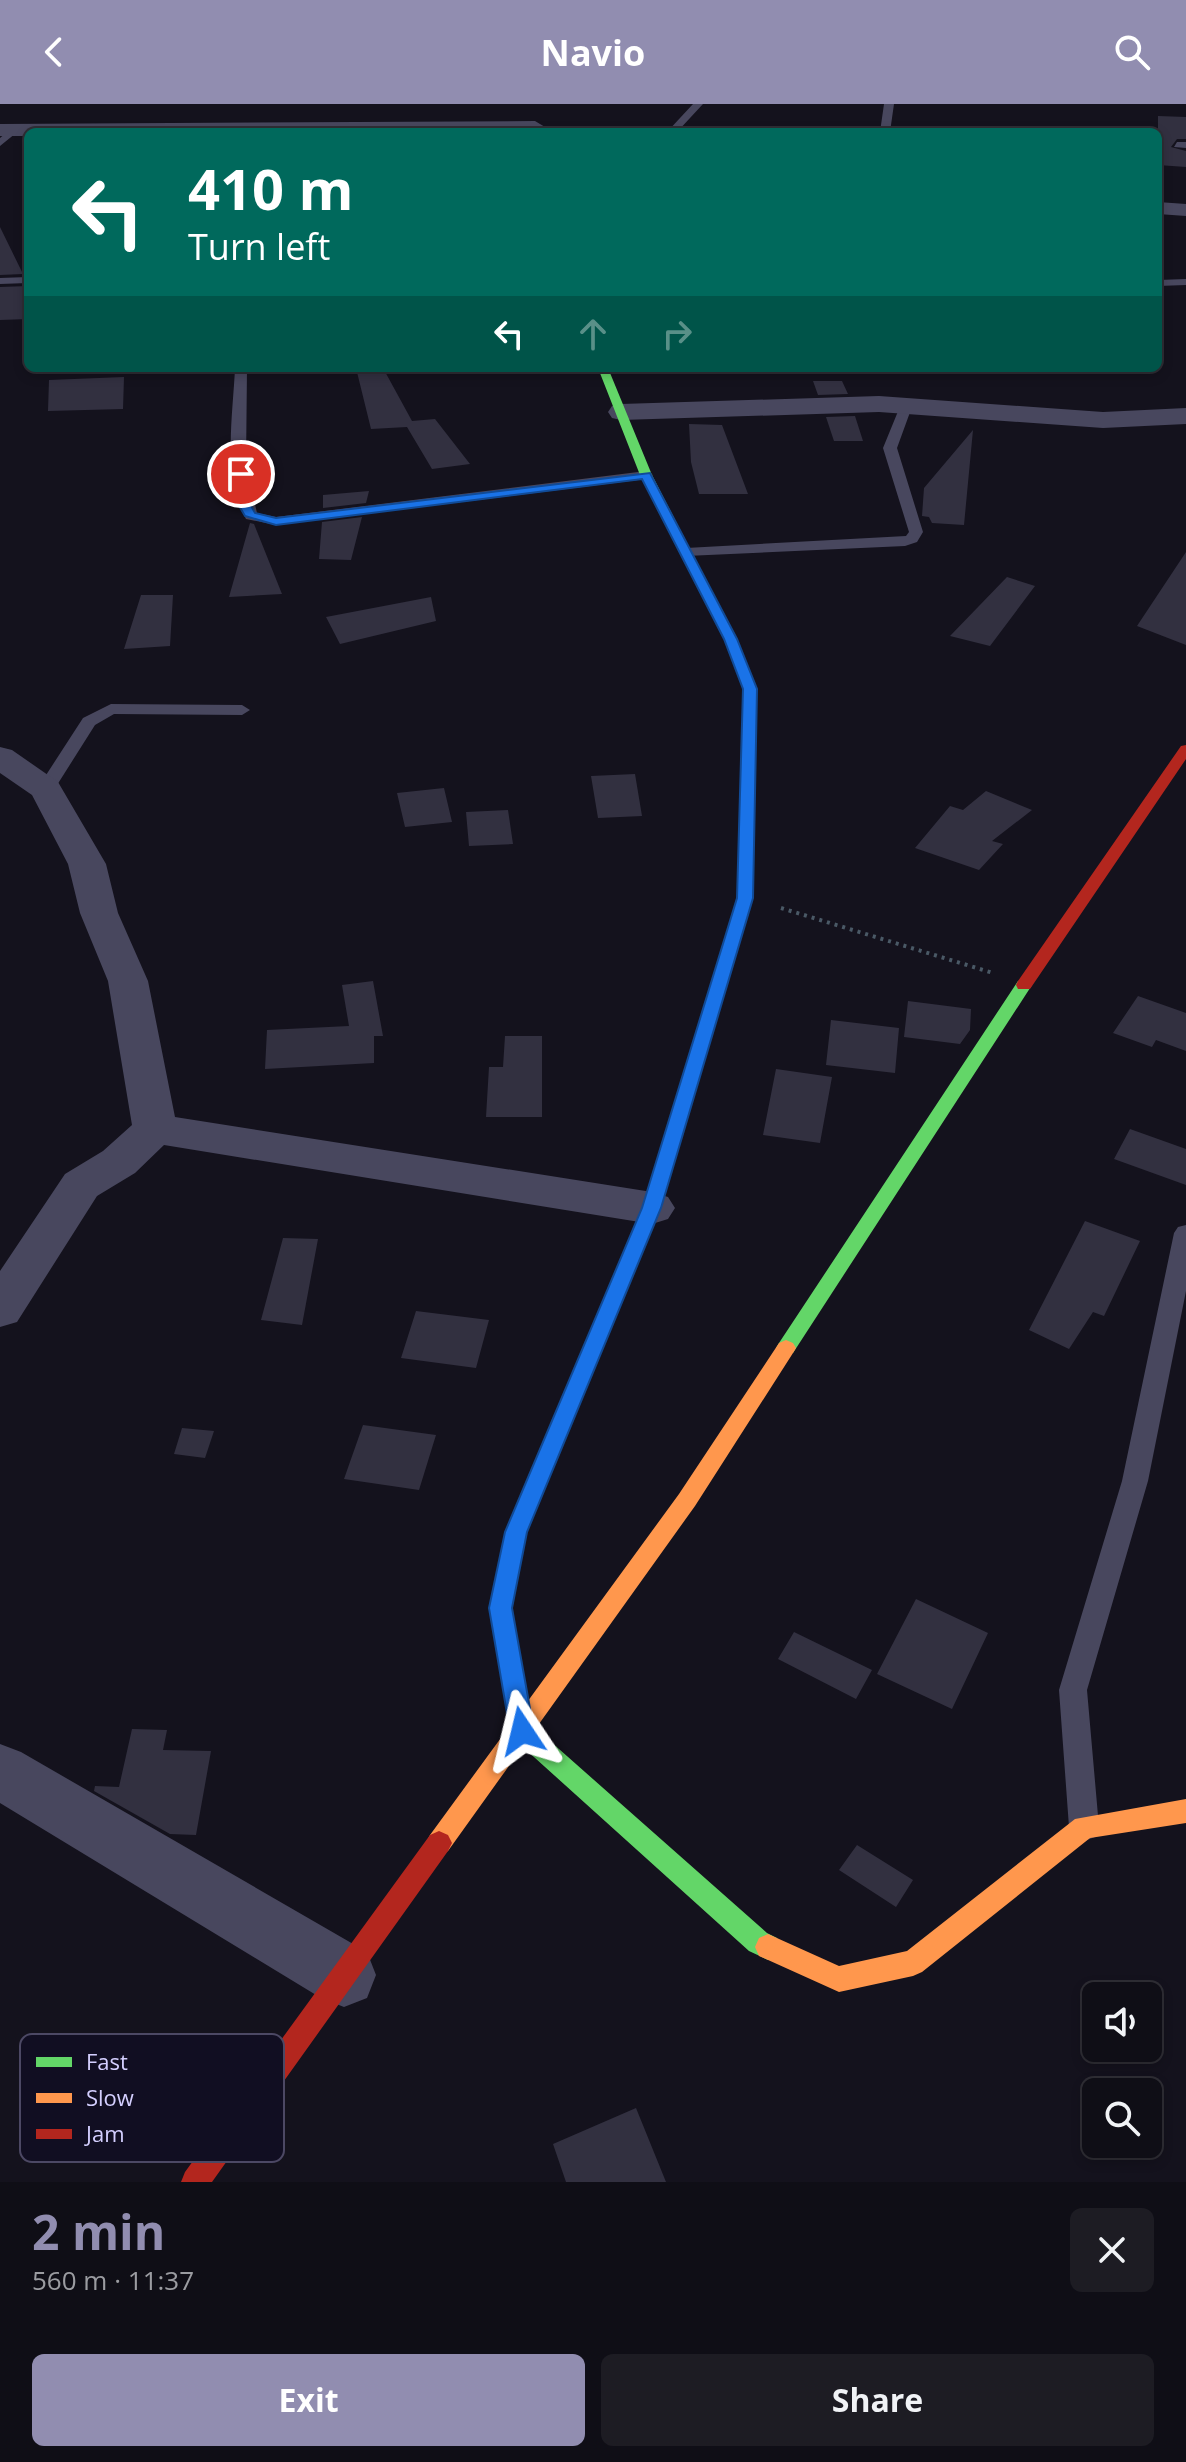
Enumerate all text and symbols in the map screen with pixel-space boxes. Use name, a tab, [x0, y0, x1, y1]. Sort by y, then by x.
text: Navio	[541, 28, 645, 77]
icon: back	[32, 30, 76, 74]
icon: search	[1110, 30, 1154, 74]
text: 410 m	[188, 150, 354, 226]
icon: left	[56, 160, 160, 264]
text: Turn left	[188, 222, 330, 271]
icon: left	[487, 312, 531, 356]
icon: ahead	[571, 312, 615, 356]
icon: right	[655, 312, 699, 356]
pin	[207, 440, 275, 508]
icon: arrive	[219, 452, 263, 496]
position arrow	[480, 1689, 564, 1773]
map controls	[1082, 1982, 1162, 2158]
button: sound	[1082, 1982, 1162, 2062]
legend	[20, 2034, 284, 2162]
text: Fast	[86, 2046, 128, 2076]
button: search	[1082, 2078, 1162, 2158]
text: Slow	[86, 2082, 134, 2112]
text: Jam	[84, 2118, 125, 2148]
text: 2 min	[32, 2199, 165, 2264]
button: close	[1070, 2208, 1154, 2292]
text: 560 m · 11:37	[32, 2262, 194, 2298]
button: Exit	[32, 2354, 585, 2446]
button: Share	[601, 2354, 1154, 2446]

